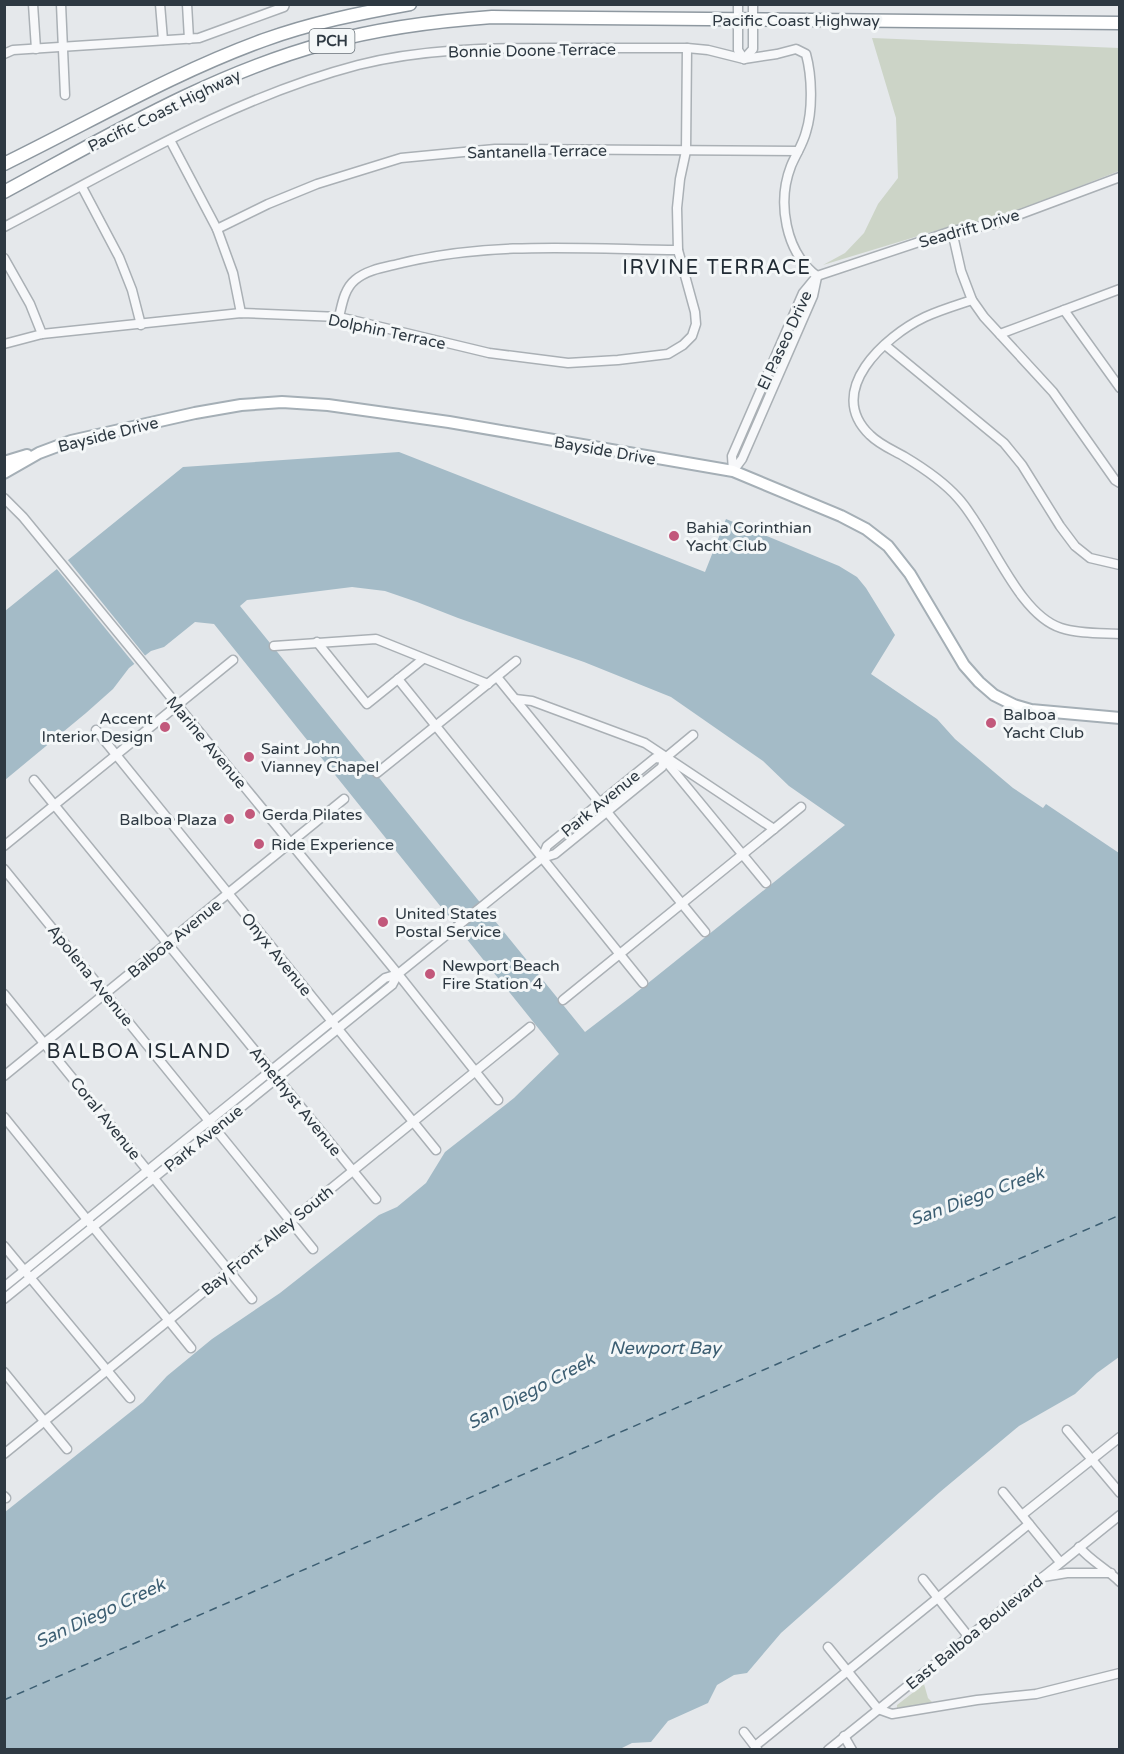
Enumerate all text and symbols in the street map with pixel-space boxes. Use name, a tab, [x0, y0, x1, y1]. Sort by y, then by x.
street label: Pacific Coast Highway	[712, 11, 880, 31]
road number: PCH	[310, 29, 354, 53]
street label: Bonnie Doone Terrace	[448, 40, 616, 62]
street label: Pacific Coast Highway	[85, 65, 245, 157]
street label: Santanella Terrace	[467, 141, 607, 163]
street label: Seadrift Drive	[917, 205, 1022, 253]
district label: IRVINE TERRACE	[622, 256, 812, 280]
street label: El Paseo Drive	[753, 287, 817, 393]
street label: Dolphin Terrace	[326, 310, 447, 354]
street label: Bayside Drive	[56, 413, 161, 457]
street label: Bayside Drive	[552, 432, 657, 470]
place label: Bahia Corinthian Yacht Club	[686, 518, 812, 556]
marker: Bahia Corinthian Yacht Club	[667, 529, 681, 543]
street label: Marine Avenue	[162, 692, 251, 793]
place label: Balboa Yacht Club	[1003, 705, 1084, 743]
place label: Accent Interior Design	[42, 709, 153, 747]
marker: Balboa Yacht Club	[984, 716, 998, 730]
marker: Accent Interior Design	[158, 720, 172, 734]
place label: Saint John Vianney Chapel	[261, 739, 379, 777]
marker: Saint John Vianney Chapel	[242, 750, 256, 764]
street label: Park Avenue	[557, 766, 644, 842]
place label: Gerda Pilates	[262, 805, 362, 825]
marker: Gerda Pilates	[243, 807, 257, 821]
place label: Balboa Plaza	[119, 810, 217, 830]
marker: Balboa Plaza	[222, 812, 236, 826]
place label: Ride Experience	[271, 835, 394, 855]
marker: Ride Experience	[252, 837, 266, 851]
street label: Balboa Avenue	[124, 895, 225, 983]
place label: United States Postal Service	[395, 904, 501, 942]
street label: Onyx Avenue	[237, 909, 316, 1000]
marker: United States Postal Service	[376, 915, 390, 929]
street label: Apolena Avenue	[43, 921, 137, 1030]
place label: Newport Beach Fire Station 4	[442, 956, 560, 994]
marker: Newport Beach Fire Station 4	[423, 967, 437, 981]
district label: BALBOA ISLAND	[47, 1040, 231, 1064]
street label: Amethyst Avenue	[245, 1043, 345, 1160]
street label: Coral Avenue	[66, 1073, 145, 1164]
street label: Park Avenue	[160, 1101, 247, 1177]
water label: San Diego Creek	[907, 1161, 1048, 1230]
street label: Bay Front Alley South	[198, 1181, 338, 1300]
water label: Newport Bay	[609, 1337, 723, 1359]
water label: San Diego Creek	[464, 1348, 599, 1434]
street label: East Balboa Boulevard	[902, 1571, 1047, 1694]
water label: San Diego Creek	[31, 1573, 170, 1653]

